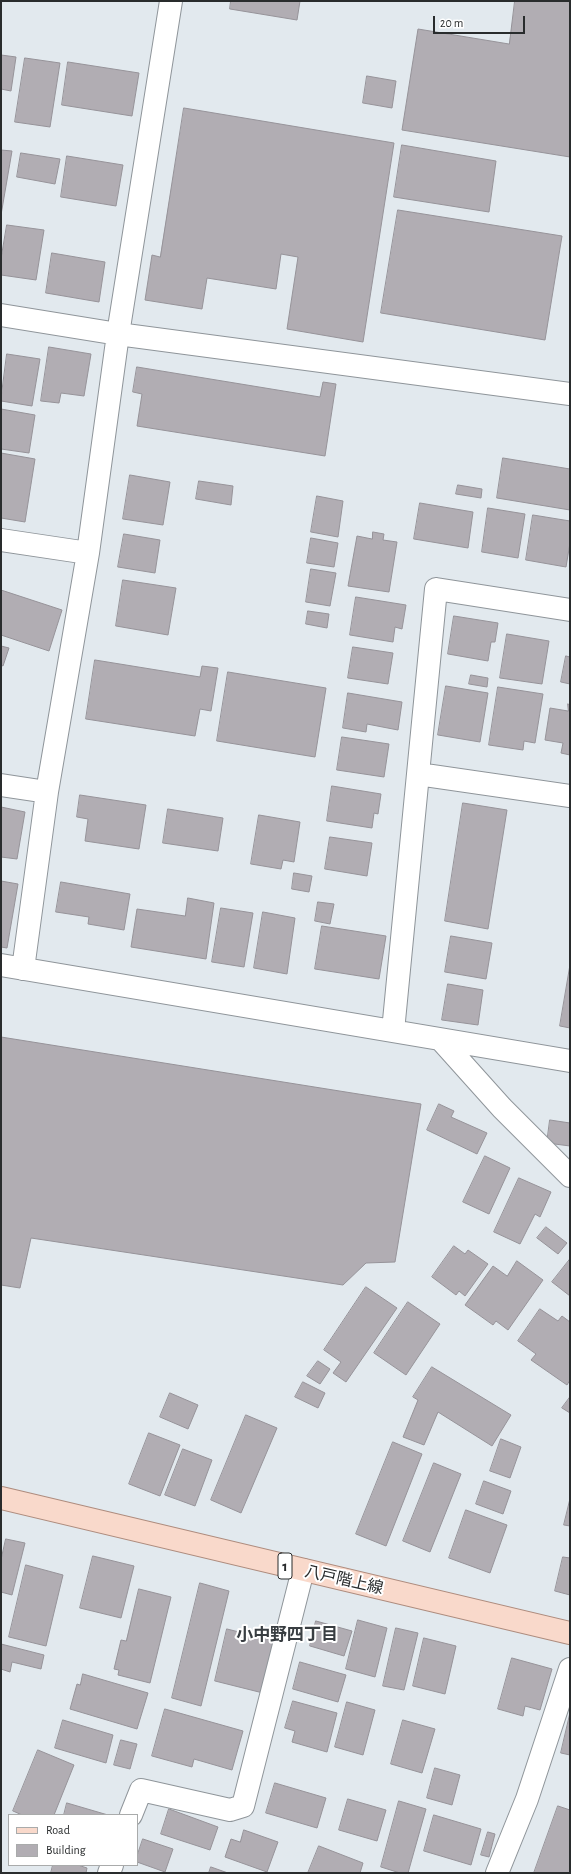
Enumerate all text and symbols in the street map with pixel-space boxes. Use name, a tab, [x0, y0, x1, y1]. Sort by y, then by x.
scale bar	[435, 8, 527, 34]
text: 20 m	[440, 17, 463, 29]
road number: 1	[278, 1553, 292, 1579]
street label: 八戸階上線	[303, 1562, 385, 1598]
district label: 小中野四丁目	[236, 1625, 338, 1645]
legend	[8, 1814, 138, 1866]
text: Road	[46, 1824, 70, 1836]
text: Building	[46, 1844, 86, 1856]

